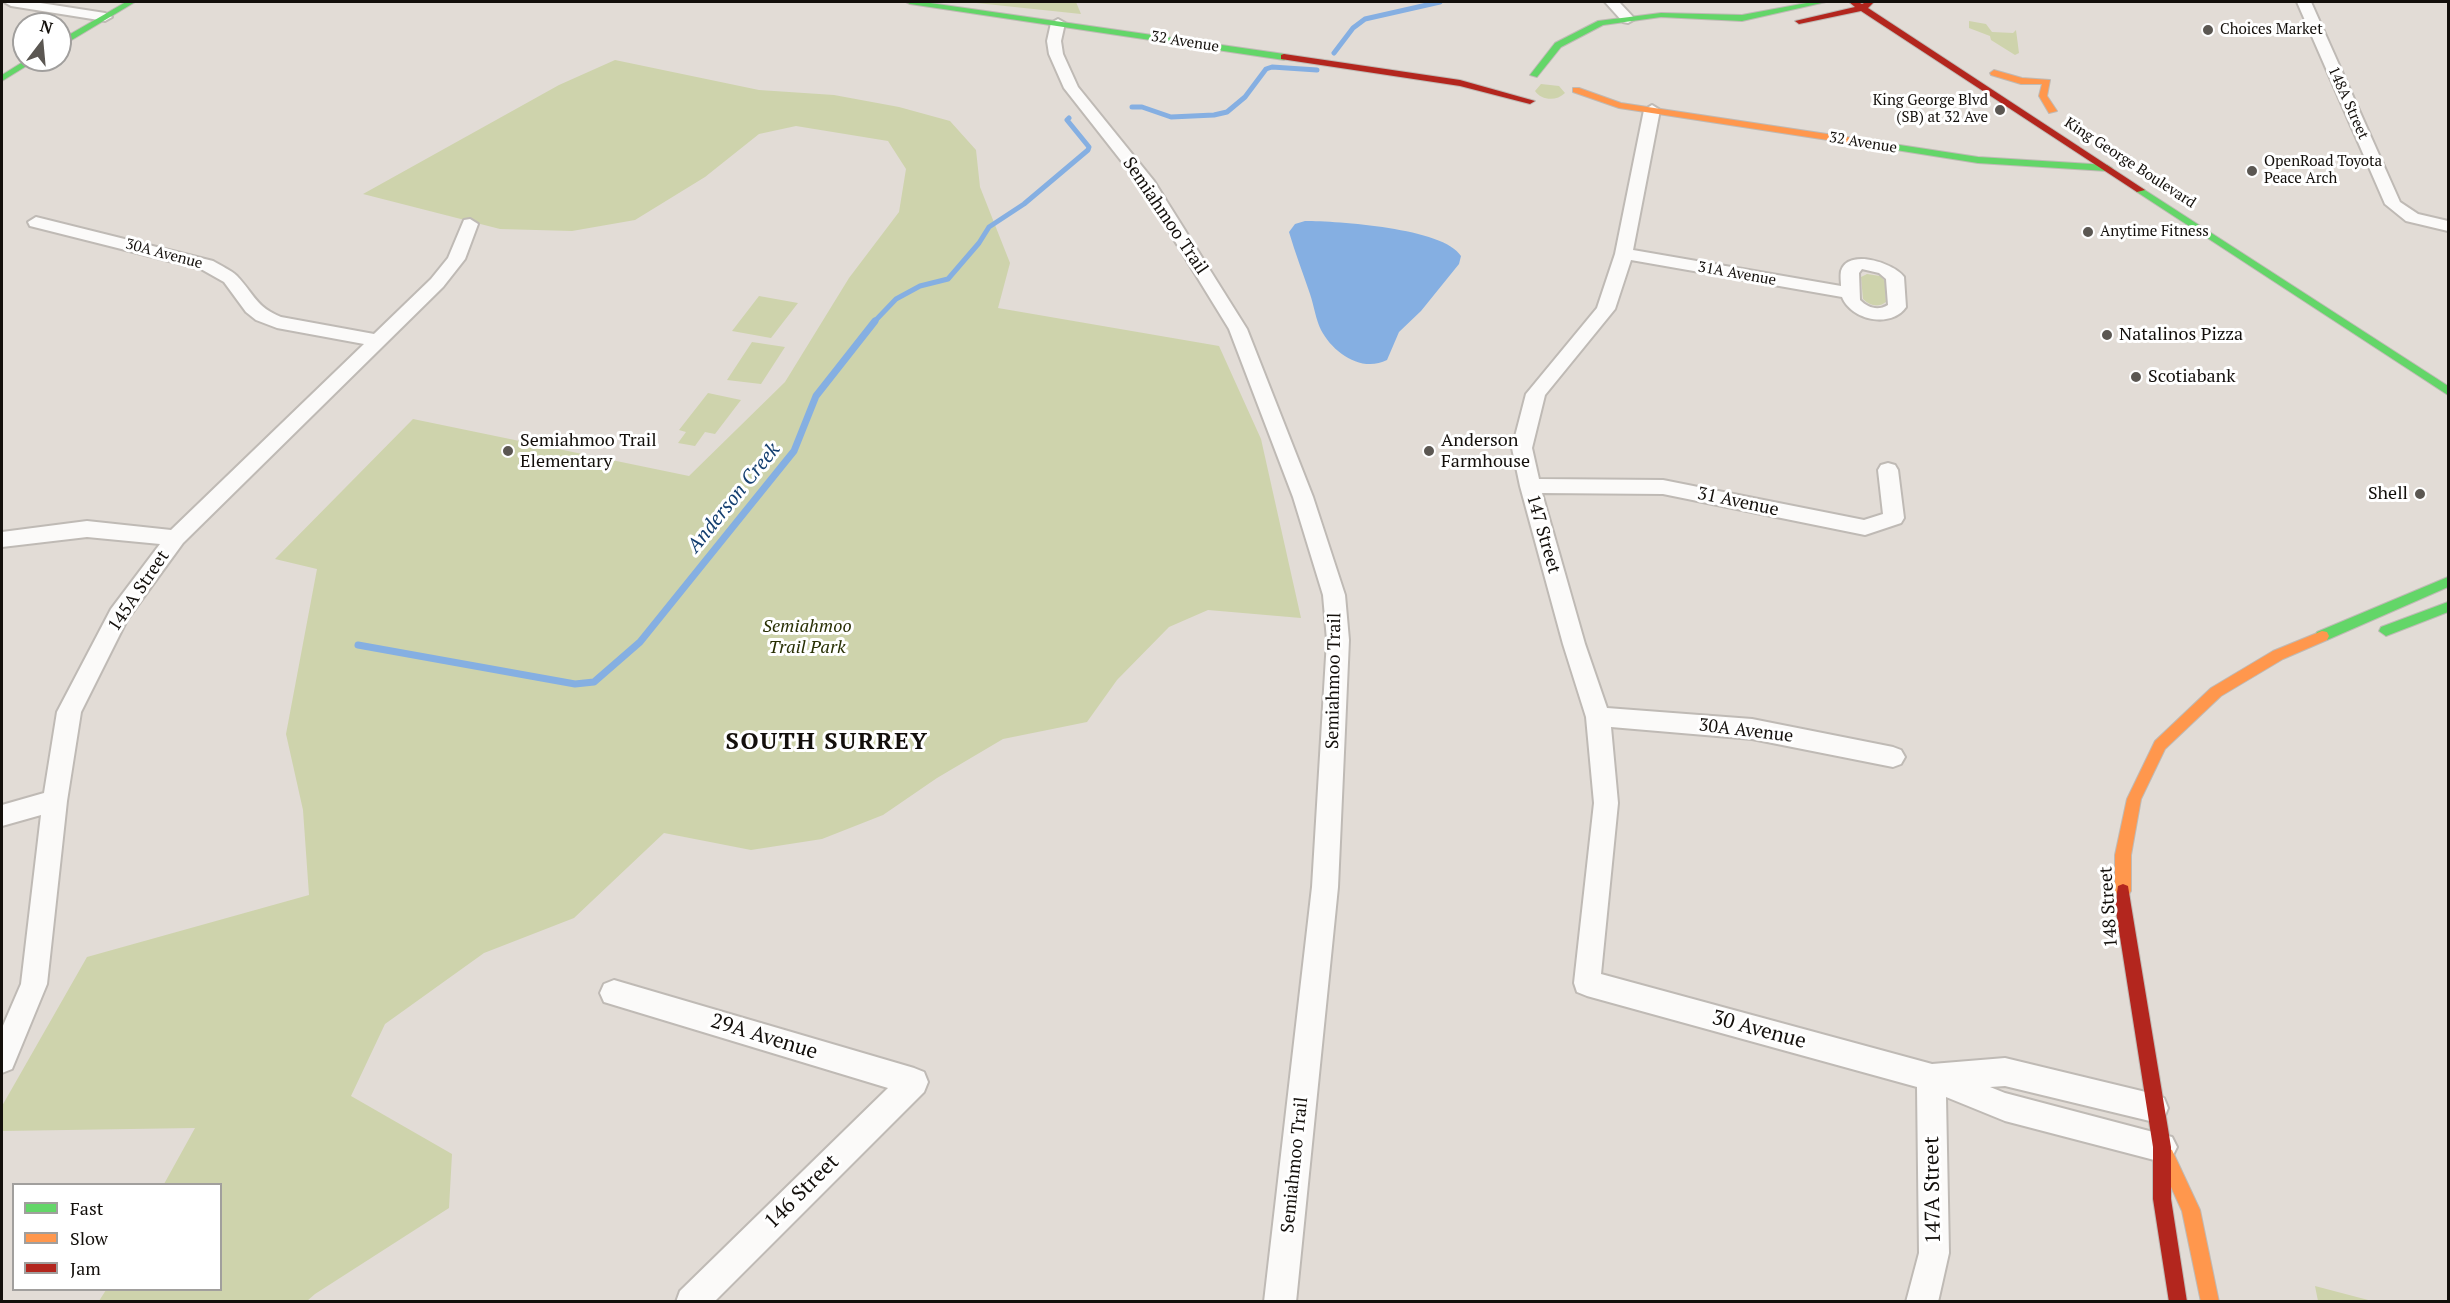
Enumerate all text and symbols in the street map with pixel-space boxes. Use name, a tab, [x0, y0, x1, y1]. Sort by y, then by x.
north arrow	[12, 12, 72, 72]
text: N	[38, 14, 55, 39]
place label: Choices Market	[2220, 21, 2323, 39]
marker: Choices Market	[2201, 23, 2215, 37]
street label: 32 Avenue	[1150, 28, 1220, 56]
street label: 148A Street	[2324, 64, 2372, 142]
place label: King George Blvd (SB) at 32 Ave	[1873, 92, 1988, 127]
marker: King George Blvd (SB) at 32 Ave	[1993, 103, 2007, 117]
street label: King George Boulevard	[2061, 114, 2199, 212]
street label: 32 Avenue	[1828, 129, 1898, 157]
street label: Semiahmoo Trail	[1118, 153, 1212, 279]
place label: OpenRoad Toyota Peace Arch	[2264, 153, 2382, 188]
marker: OpenRoad Toyota Peace Arch	[2245, 164, 2259, 178]
place label: Anytime Fitness	[2100, 223, 2209, 241]
marker: Anytime Fitness	[2081, 225, 2095, 239]
street label: 30A Avenue	[124, 235, 204, 273]
street label: 31A Avenue	[1697, 258, 1777, 290]
place label: Natalinos Pizza	[2119, 324, 2243, 346]
marker: Natalinos Pizza	[2100, 328, 2114, 342]
place label: Scotiabank	[2148, 366, 2236, 388]
marker: Scotiabank	[2129, 370, 2143, 384]
place label: Semiahmoo Trail Elementary	[520, 430, 657, 472]
place label: Anderson Farmhouse	[1441, 430, 1530, 472]
water label: Anderson Creek	[682, 438, 786, 558]
marker: Semiahmoo Trail Elementary	[501, 444, 515, 458]
marker: Anderson Farmhouse	[1422, 444, 1436, 458]
street label: 31 Avenue	[1695, 483, 1781, 521]
place label: Shell	[2368, 483, 2408, 505]
marker: Shell	[2413, 487, 2427, 501]
street label: 147 Street	[1521, 492, 1565, 576]
street label: 145A Street	[104, 546, 174, 636]
street label: Semiahmoo Trail	[1322, 613, 1346, 749]
park label: Semiahmoo Trail Park	[762, 616, 852, 658]
street label: 30A Avenue	[1698, 715, 1794, 747]
district label: SOUTH SURREY	[726, 728, 928, 756]
street label: 148 Street	[2095, 866, 2123, 948]
street label: 30 Avenue	[1709, 1005, 1809, 1055]
street label: 29A Avenue	[707, 1009, 821, 1065]
street label: Semiahmoo Trail	[1277, 1096, 1313, 1234]
street label: 147A Street	[1919, 1136, 1947, 1244]
street label: 146 Street	[760, 1150, 844, 1234]
legend	[12, 1183, 222, 1291]
text: Fast	[70, 1196, 103, 1220]
text: Slow	[70, 1226, 108, 1250]
text: Jam	[70, 1256, 101, 1280]

